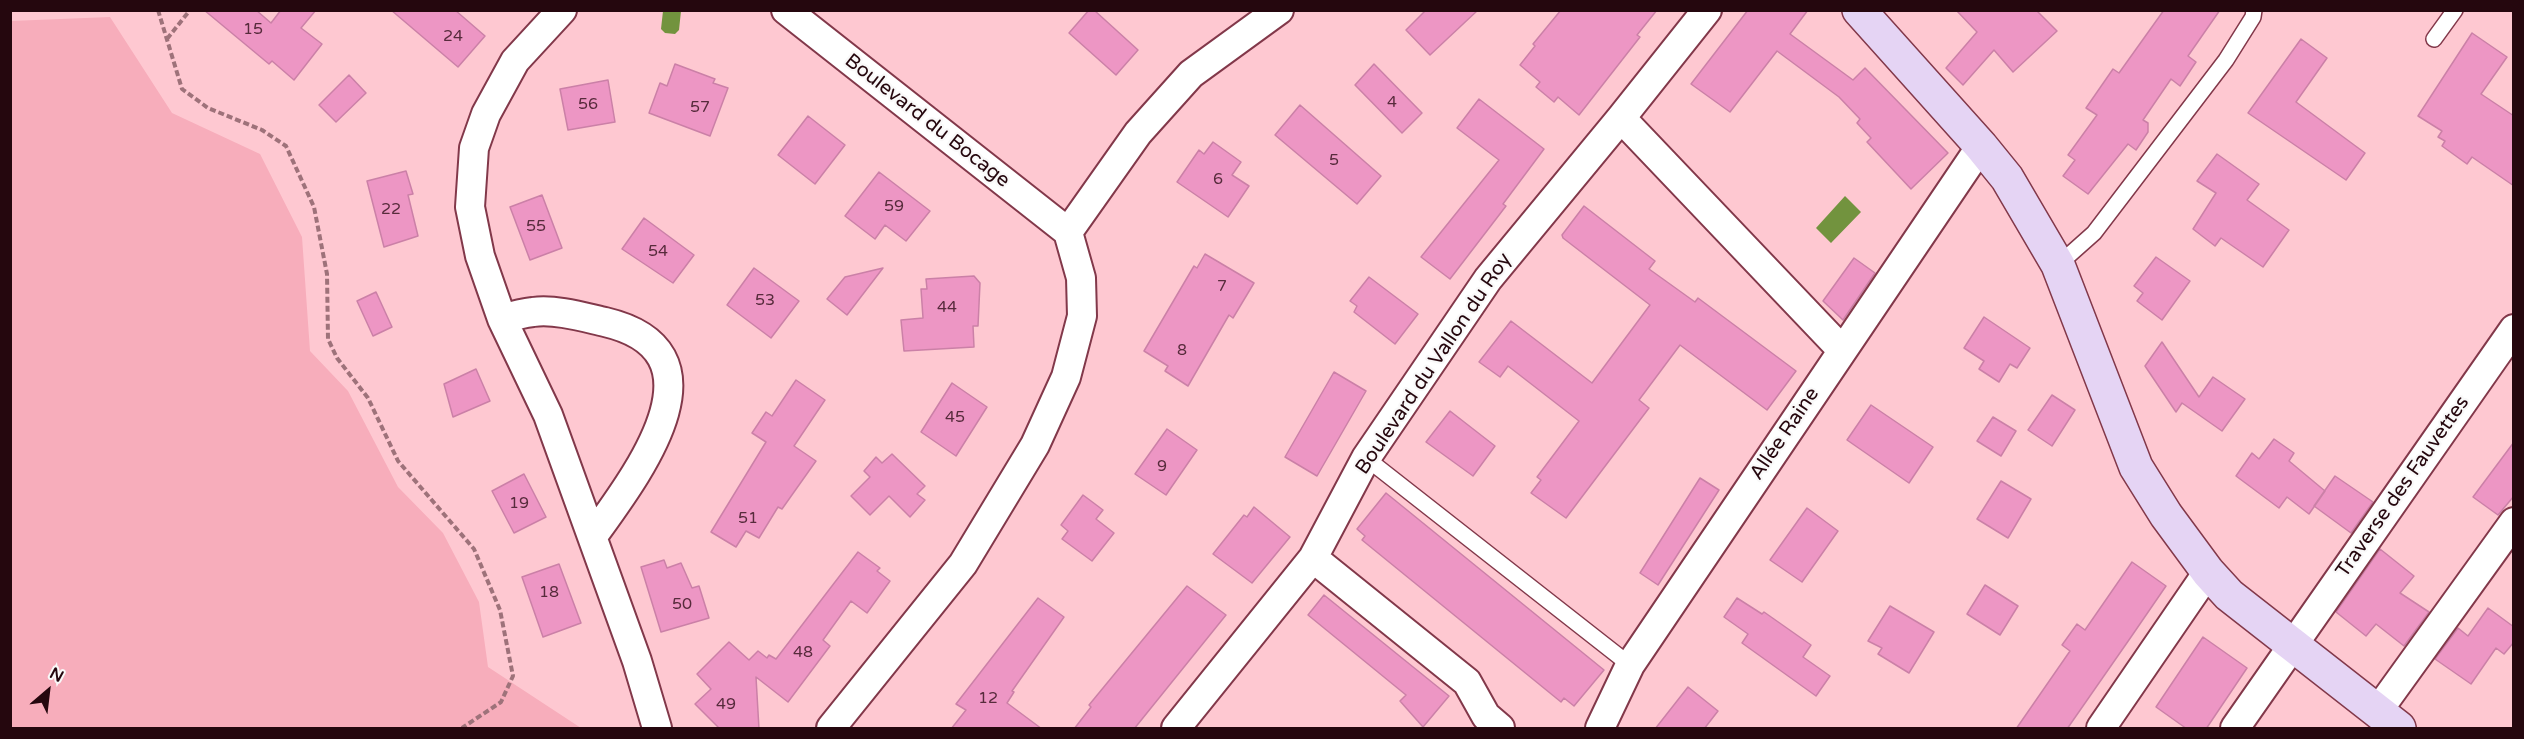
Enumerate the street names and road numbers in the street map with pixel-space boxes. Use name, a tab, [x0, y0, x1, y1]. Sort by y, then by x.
street label: Boulevard du Bocage	[840, 49, 1014, 193]
street label: Boulevard du Vallon du Roy	[1351, 249, 1517, 479]
street label: Allée Raine	[1745, 383, 1825, 485]
street label: Traverse des Fauvettes	[2331, 392, 2475, 582]

